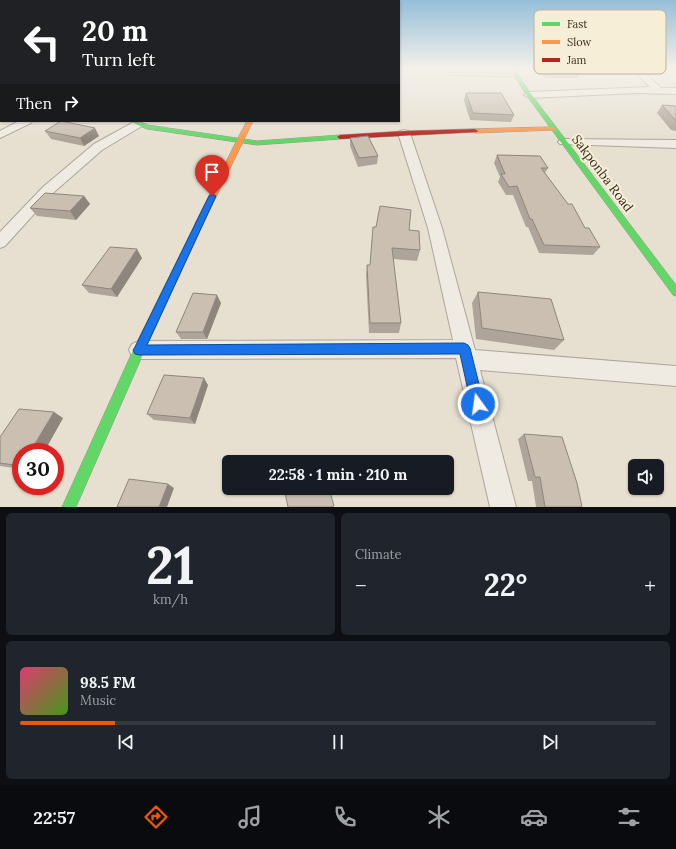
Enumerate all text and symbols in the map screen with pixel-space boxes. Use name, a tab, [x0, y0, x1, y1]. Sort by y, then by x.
legend	[534, 10, 666, 74]
text: 20 m	[82, 13, 148, 49]
icon: left	[16, 16, 68, 68]
text: Fast	[567, 17, 588, 31]
text: Slow	[567, 35, 592, 49]
text: Turn left	[82, 48, 155, 71]
text: Jam	[566, 53, 587, 67]
icon: right	[60, 92, 82, 114]
text: Then	[16, 94, 52, 113]
street label: Sakponba Road	[568, 131, 637, 215]
pin	[195, 155, 229, 196]
icon: arrive	[201, 161, 223, 183]
position arrow	[457, 383, 499, 425]
speed limit sign: 30	[12, 443, 64, 495]
map controls	[628, 459, 664, 495]
button: sound	[628, 459, 664, 495]
text: 22:58 · 1 min · 210 m	[269, 465, 407, 484]
text: 21	[146, 532, 195, 598]
text: Climate	[355, 546, 402, 563]
text: 22°	[484, 566, 527, 604]
text: −	[355, 571, 367, 599]
text: +	[644, 571, 656, 599]
text: km/h	[153, 591, 188, 608]
text: 98.5 FM	[80, 673, 136, 692]
text: Music	[80, 692, 116, 709]
icon: previous	[115, 731, 137, 753]
icon: pause	[327, 731, 349, 753]
icon: next	[539, 731, 561, 753]
icon: directions	[142, 803, 170, 831]
icon: music	[236, 803, 264, 831]
icon: phone	[331, 803, 359, 831]
icon: climate	[425, 803, 453, 831]
icon: car	[520, 803, 548, 831]
icon: filters	[615, 803, 643, 831]
text: 22:57	[33, 806, 75, 829]

